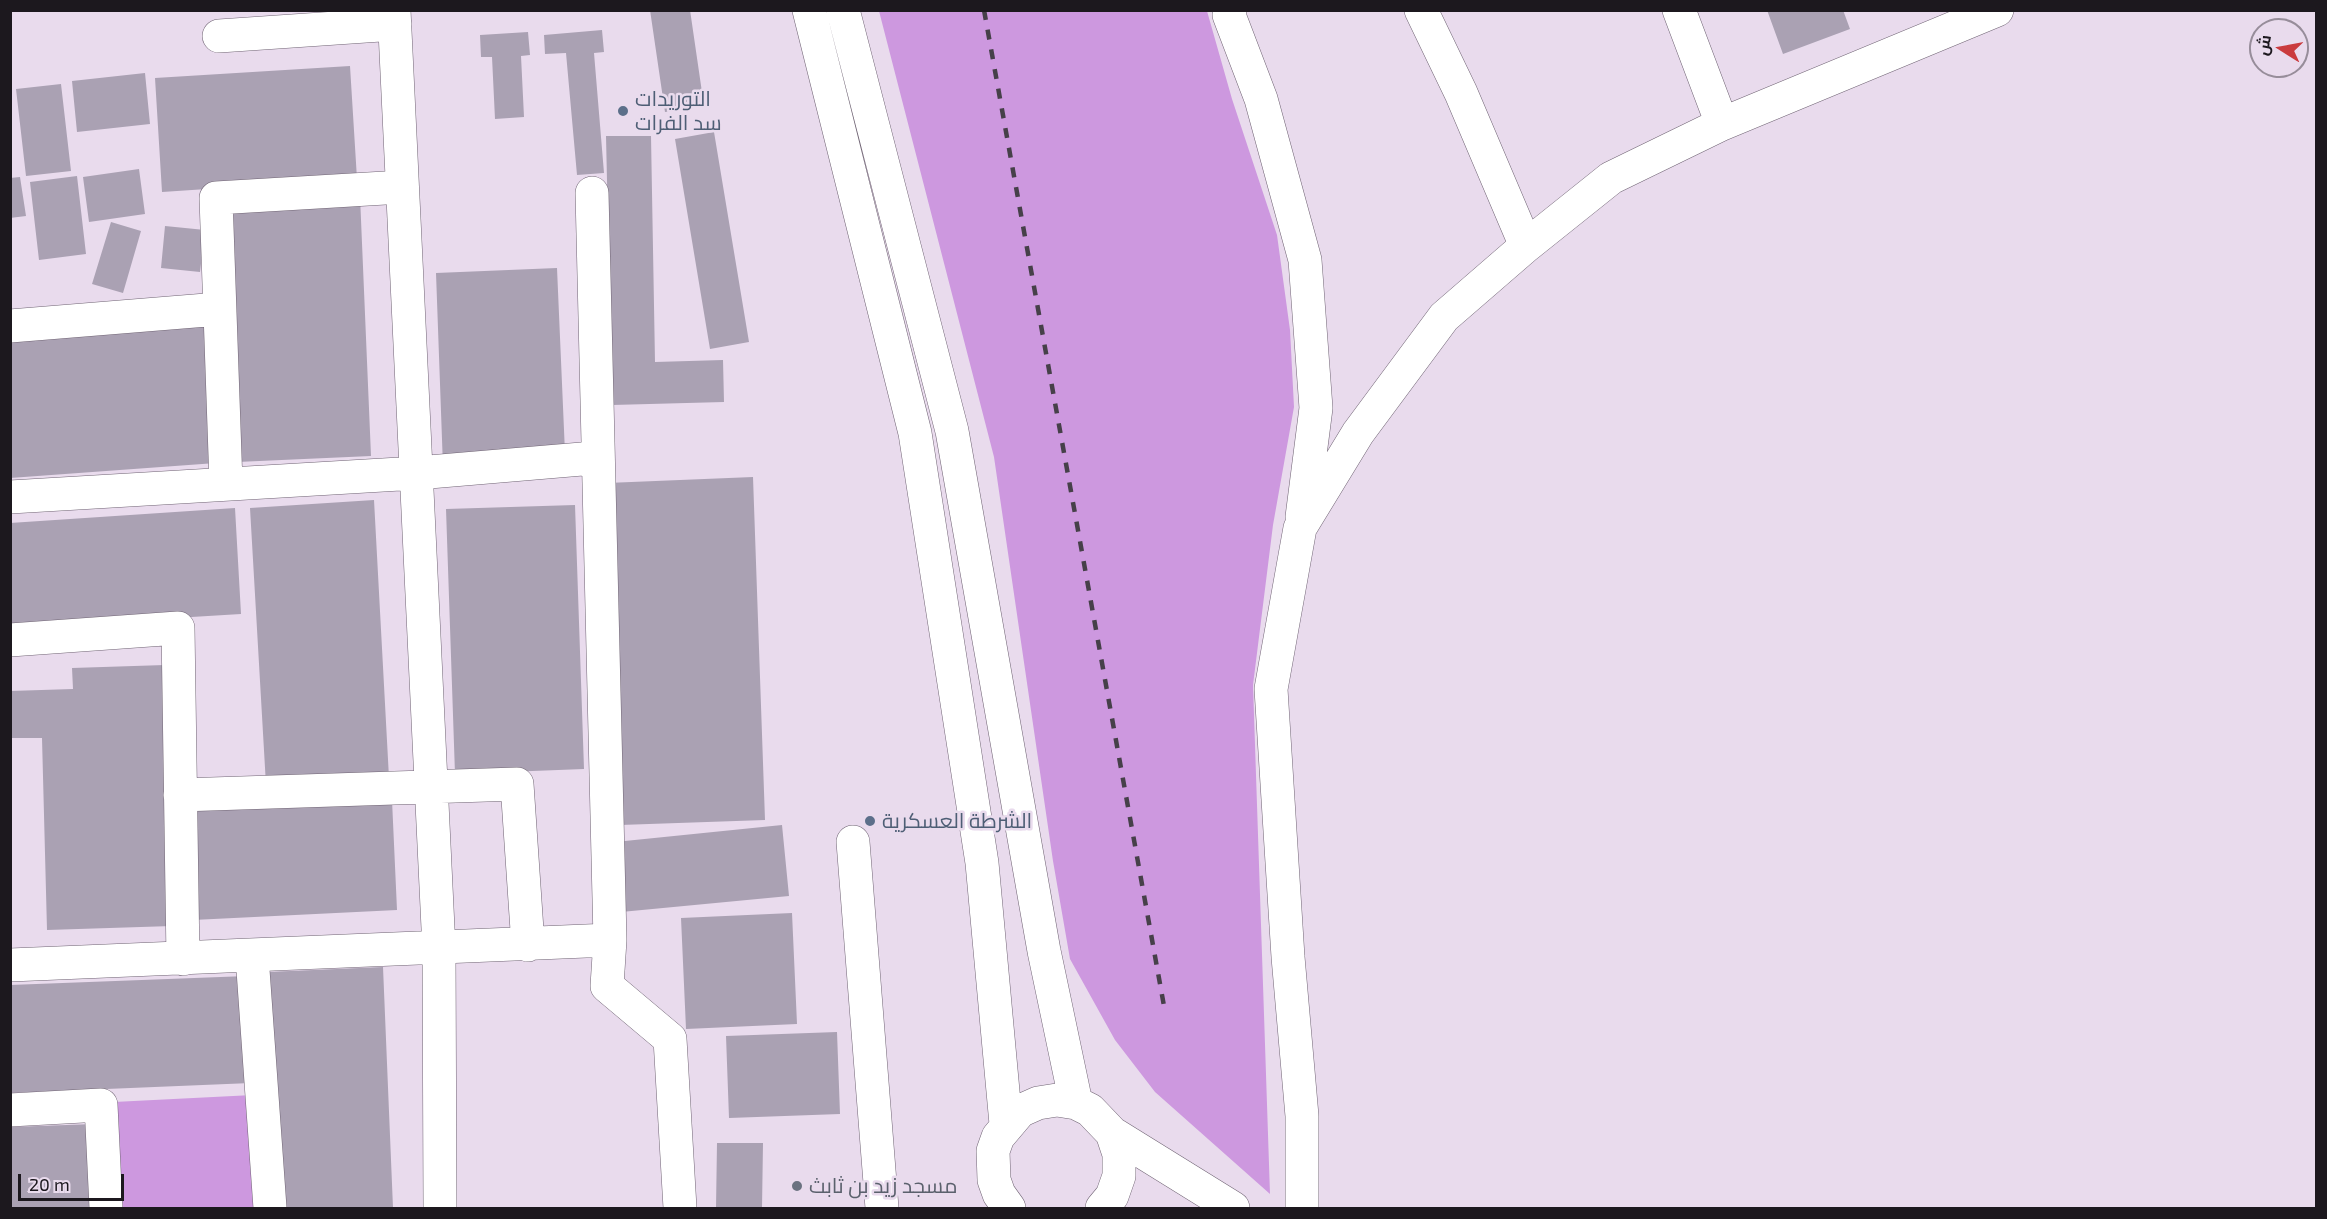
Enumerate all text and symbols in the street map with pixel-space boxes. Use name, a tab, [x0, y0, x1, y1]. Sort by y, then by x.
north arrow	[2249, 18, 2309, 78]
text: ش	[2252, 33, 2274, 57]
place label: التوريدات سد الفرات	[635, 86, 722, 136]
marker: التوريدات سد الفرات	[616, 104, 630, 118]
place label: الشرطة العسكرية	[882, 808, 1032, 834]
marker: الشرطة العسكرية	[863, 814, 877, 828]
scale bar	[21, 1162, 128, 1200]
text: 20 m	[29, 1173, 70, 1195]
place label: مسجد زيد بن ثابث	[809, 1173, 957, 1199]
marker: مسجد زيد بن ثابث	[790, 1179, 804, 1193]

